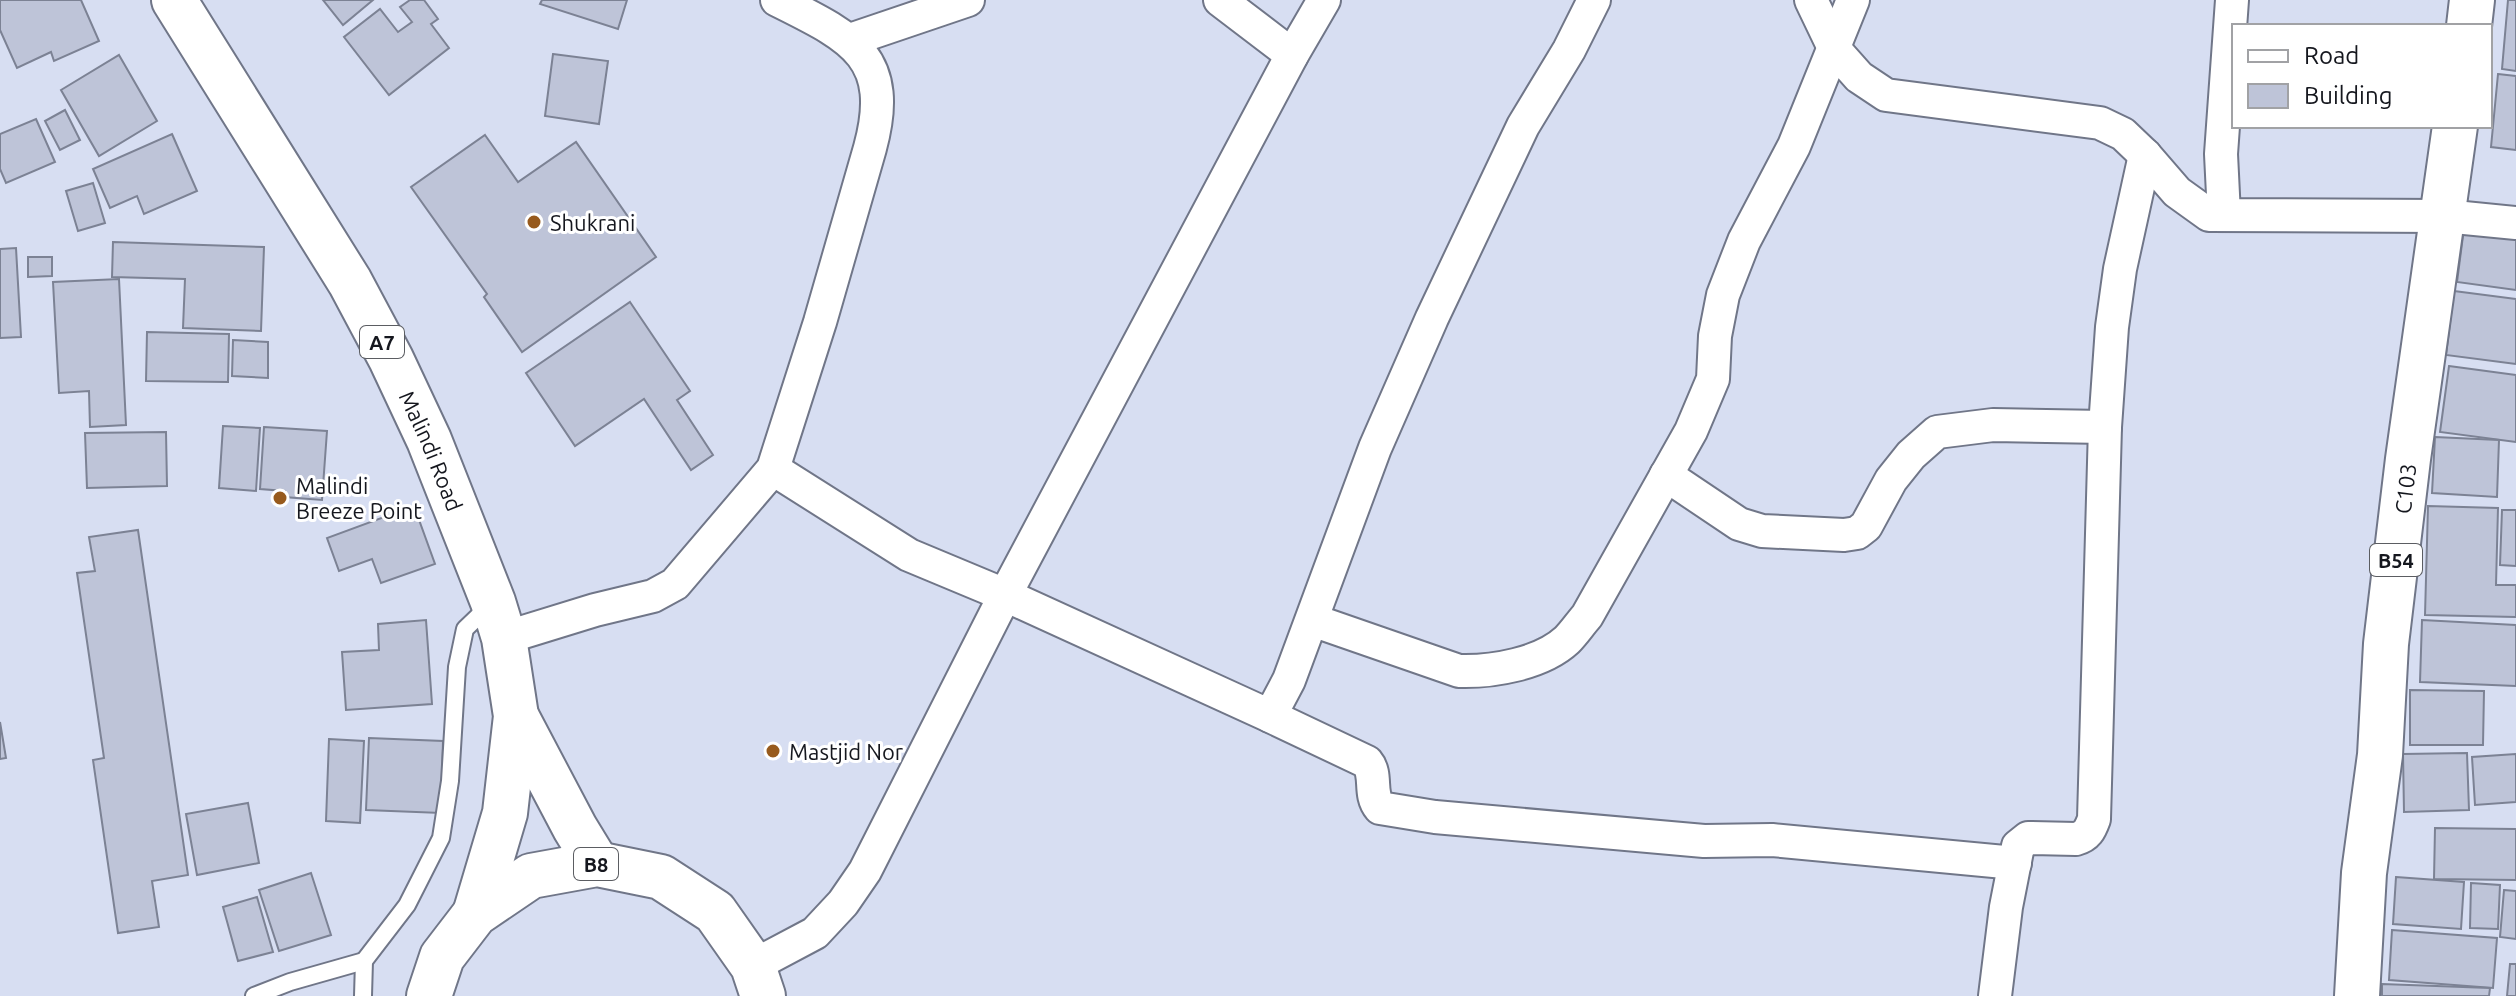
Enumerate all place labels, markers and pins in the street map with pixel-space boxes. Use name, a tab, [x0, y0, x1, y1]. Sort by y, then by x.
place label: Shukrani	[550, 210, 635, 235]
marker: Shukrani	[525, 213, 543, 231]
place label: Malindi Breeze Point	[296, 473, 422, 523]
marker: Malindi Breeze Point	[271, 489, 289, 507]
place label: Mastjid Nor	[789, 739, 904, 764]
marker: Mastjid Nor	[764, 742, 782, 760]

